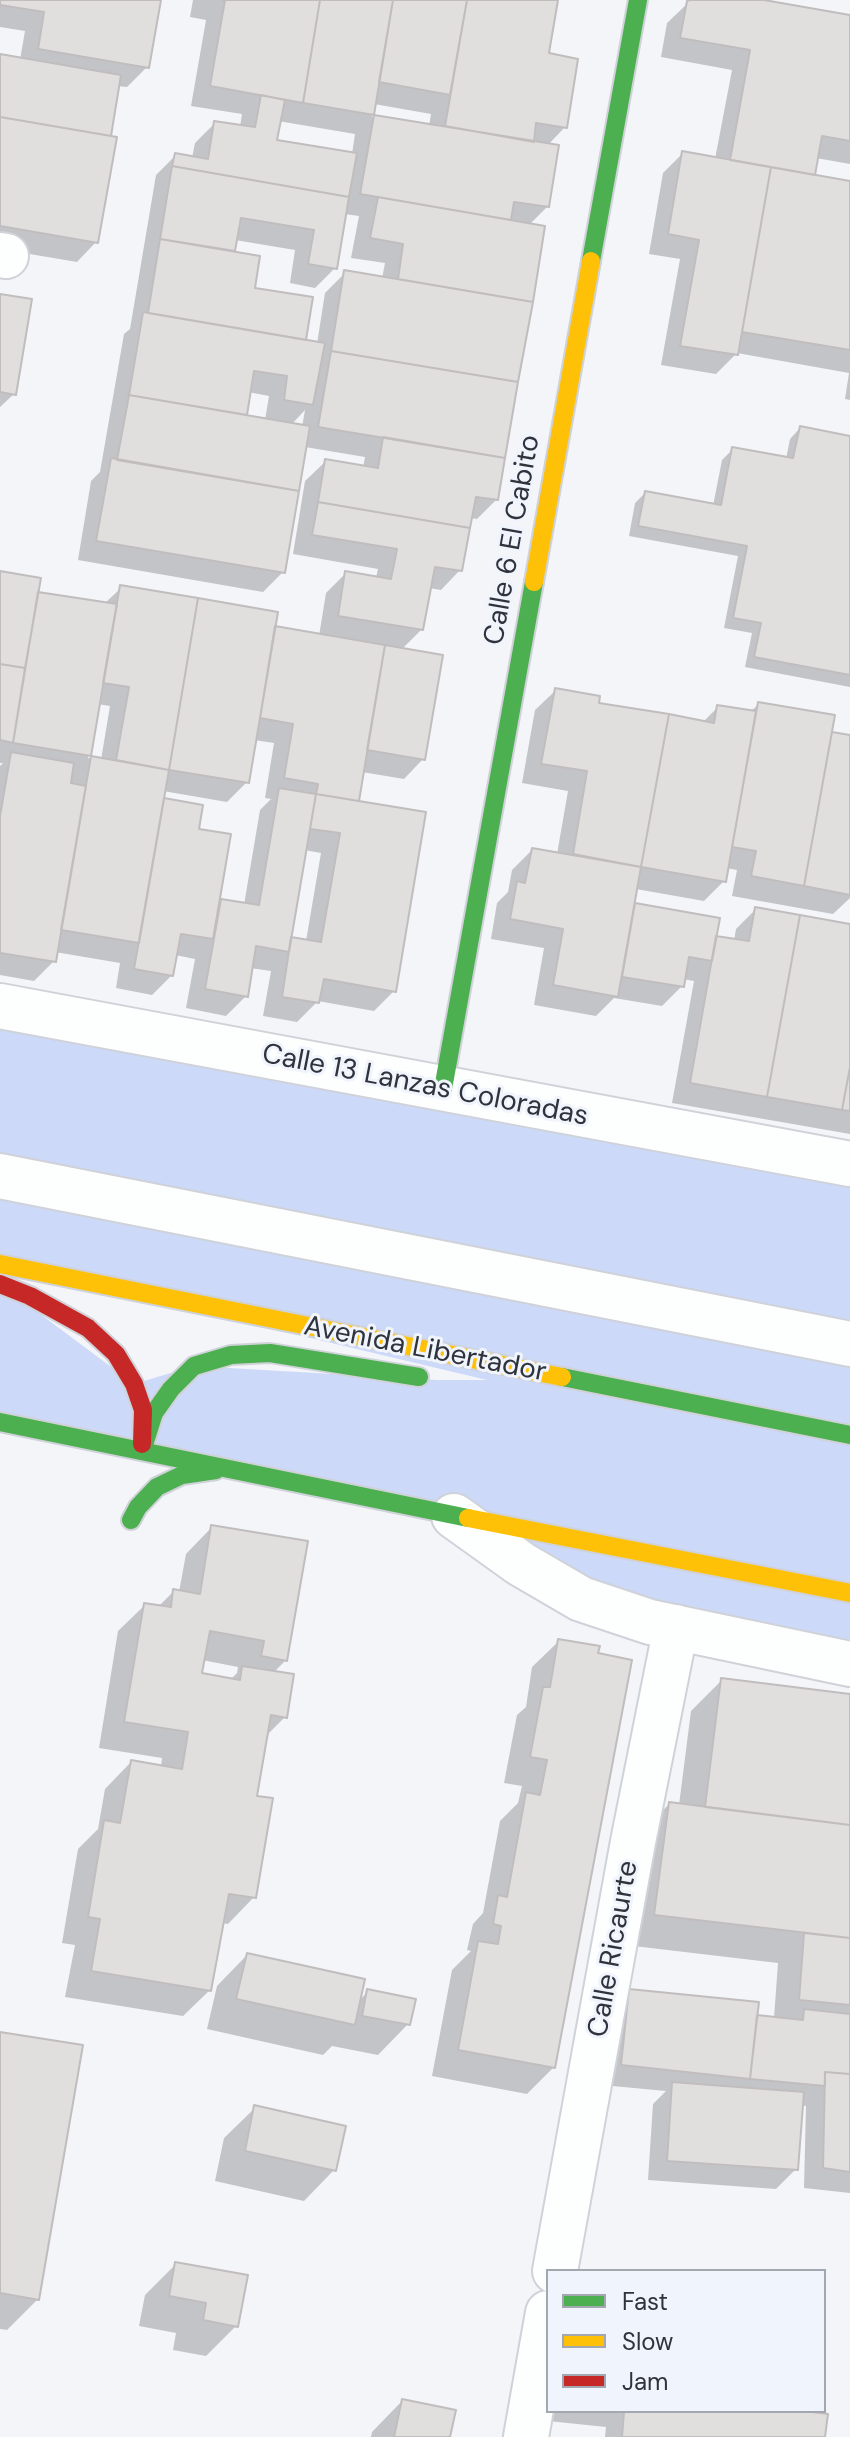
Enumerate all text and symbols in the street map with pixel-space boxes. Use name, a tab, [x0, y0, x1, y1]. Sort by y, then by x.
street label: Calle 6 El Cabito	[478, 432, 548, 648]
street label: Calle 13 Lanzas Coloradas	[259, 1038, 591, 1134]
street label: Avenida Libertador	[301, 1310, 549, 1390]
street label: Calle Ricaurte	[582, 1858, 646, 2040]
legend	[546, 2269, 826, 2413]
text: Fast	[622, 2286, 668, 2317]
text: Slow	[622, 2326, 673, 2357]
text: Jam	[622, 2366, 668, 2397]

